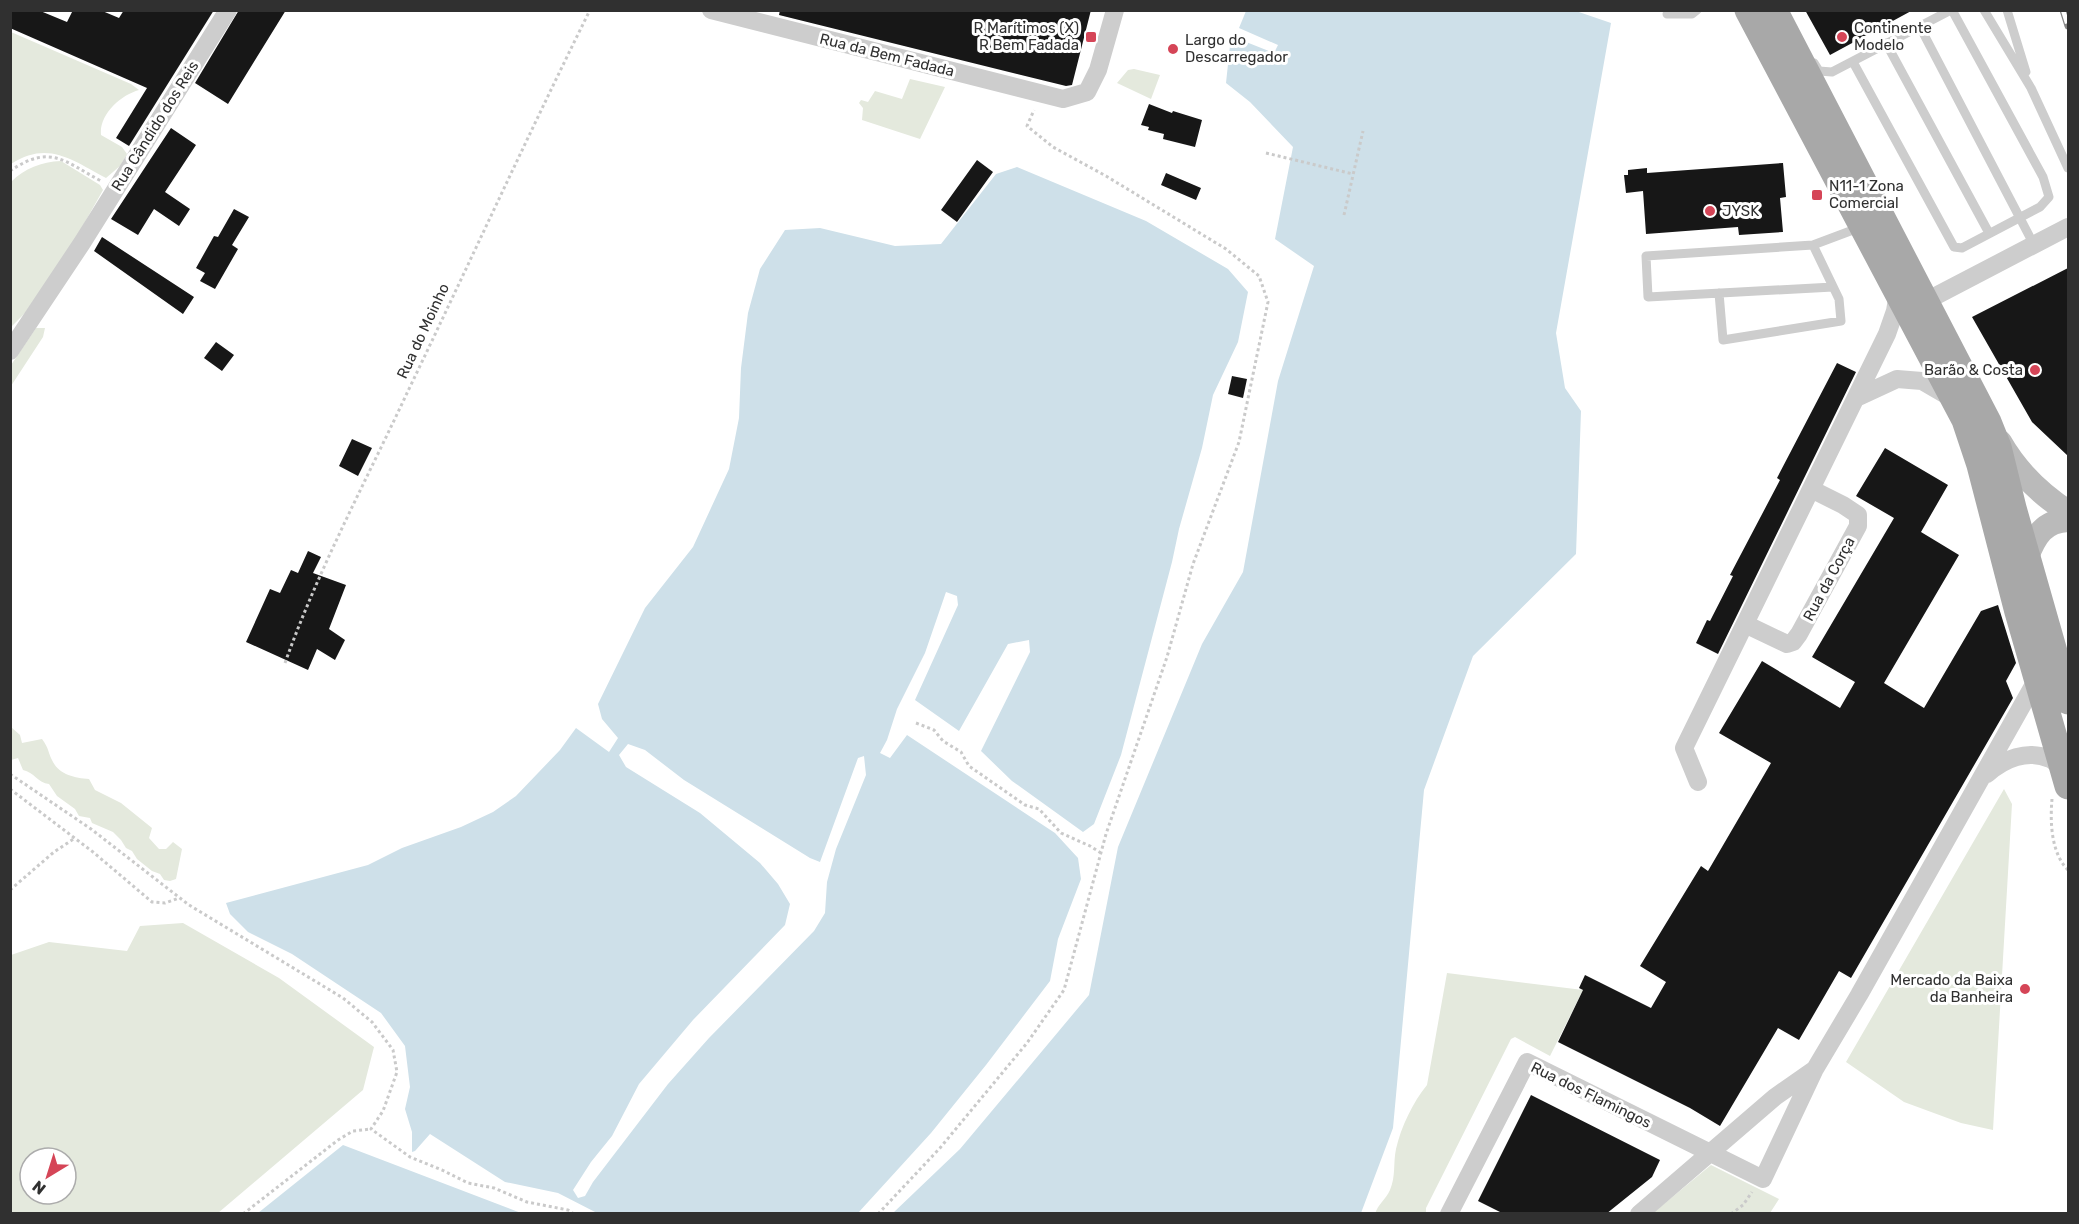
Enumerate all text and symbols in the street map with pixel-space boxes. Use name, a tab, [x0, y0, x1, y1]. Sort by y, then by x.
place label: R Marítimos (X) R Bem Fadada	[974, 19, 1079, 54]
place label: Continente Modelo	[1854, 19, 1932, 54]
street label: Rua da Bem Fadada	[818, 30, 956, 80]
marker: R Marítimos (X) R Bem Fadada	[1084, 30, 1098, 44]
marker: Continente Modelo	[1835, 30, 1849, 44]
place label: Largo do Descarregador	[1185, 31, 1288, 66]
marker: Largo do Descarregador	[1166, 42, 1180, 56]
street label: Rua Cândido dos Reis	[108, 57, 203, 194]
place label: N11-1 Zona Comercial	[1829, 177, 1904, 212]
marker: N11-1 Zona Comercial	[1810, 188, 1824, 202]
place label: JYSK	[1722, 202, 1759, 220]
marker: JYSK	[1703, 204, 1717, 218]
street label: Rua do Moinho	[393, 281, 453, 381]
place label: Barão & Costa	[1924, 361, 2023, 379]
marker: Barão & Costa	[2028, 363, 2042, 377]
street label: Rua da Corça	[1799, 534, 1859, 624]
place label: Mercado da Baixa da Banheira	[1890, 971, 2013, 1006]
marker: Mercado da Baixa da Banheira	[2018, 982, 2032, 996]
street label: Rua dos Flamingos	[1528, 1058, 1654, 1132]
north arrow	[18, 1146, 78, 1206]
text: N	[29, 1176, 49, 1198]

